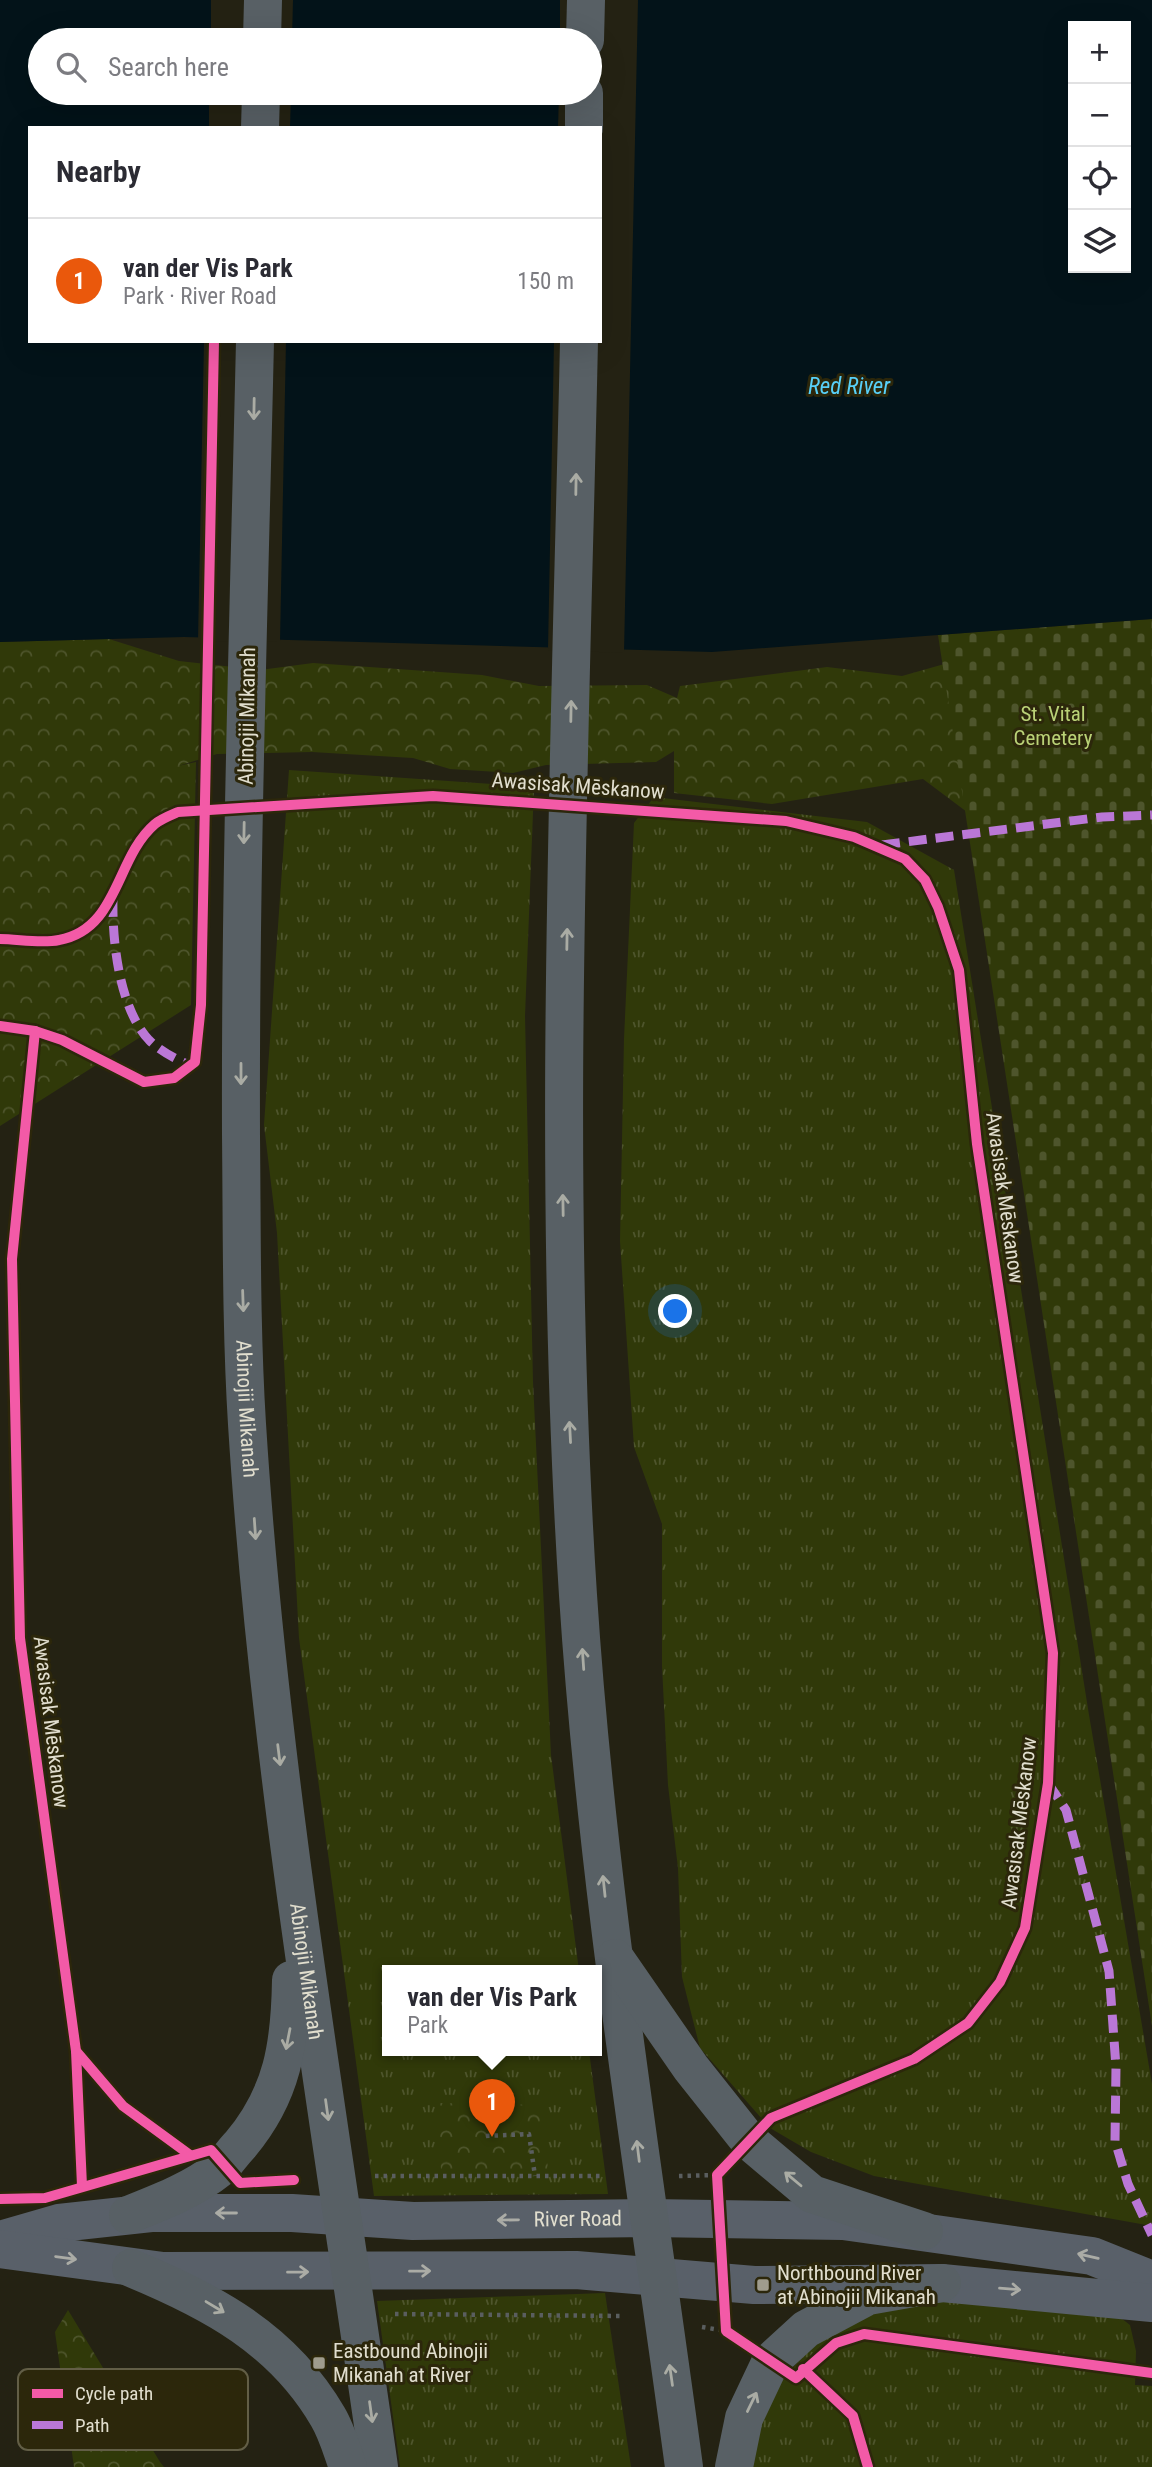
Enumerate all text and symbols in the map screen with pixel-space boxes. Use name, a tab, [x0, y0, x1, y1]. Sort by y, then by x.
map controls	[1068, 21, 1131, 273]
button: +	[1068, 21, 1131, 84]
search box	[28, 28, 602, 105]
icon: search	[52, 48, 90, 86]
text: Search here	[108, 52, 229, 82]
button: −	[1068, 84, 1131, 147]
button: locate	[1068, 147, 1131, 210]
text: Nearby	[56, 154, 141, 189]
button: layers	[1068, 210, 1131, 273]
text: van der Vis Park	[123, 253, 293, 283]
text: 1	[73, 268, 85, 295]
text: 150 m	[517, 268, 574, 295]
text: Park · River Road	[123, 283, 277, 310]
water label: Red River	[808, 373, 891, 400]
one-way arrow	[247, 398, 261, 421]
one-way arrow	[569, 473, 583, 496]
street label: Abinojii Mikanah	[234, 647, 260, 785]
one-way arrow	[565, 700, 578, 723]
park label: St. Vital Cemetery	[1014, 702, 1093, 750]
street label: Awasisak Mēskanow	[491, 768, 665, 804]
one-way arrow	[238, 821, 251, 844]
one-way arrow	[560, 928, 573, 951]
one-way arrow	[234, 1062, 248, 1085]
street label: Awasisak Mēskanow	[981, 1111, 1029, 1286]
one-way arrow	[557, 1193, 570, 1216]
one-way arrow	[236, 1290, 249, 1313]
your location	[658, 1294, 692, 1328]
street label: Abinojii Mikanah	[231, 1340, 263, 1478]
one-way arrow	[564, 1421, 577, 1444]
one-way arrow	[249, 1517, 262, 1539]
street label: Awasisak Mēskanow	[29, 1635, 73, 1810]
one-way arrow	[576, 1648, 589, 1671]
street label: Awasisak Mēskanow	[997, 1735, 1041, 1910]
one-way arrow	[272, 1743, 285, 1766]
one-way arrow	[598, 1875, 611, 1897]
street label: Abinojii Mikanah	[285, 1902, 328, 2041]
popup	[382, 1965, 602, 2056]
text: van der Vis Park	[407, 1982, 577, 2012]
text: Park	[407, 2012, 448, 2039]
one-way arrow	[280, 2027, 294, 2050]
pin: 1	[469, 2079, 515, 2137]
one-way arrow	[321, 2098, 334, 2121]
one-way arrow	[631, 2140, 644, 2162]
one-way arrow	[785, 2171, 803, 2187]
one-way arrow	[215, 2206, 238, 2220]
street label: River Road	[534, 2206, 622, 2231]
one-way arrow	[497, 2213, 520, 2227]
one-way arrow	[1077, 2249, 1100, 2263]
one-way arrow	[54, 2252, 77, 2265]
place label: Northbound River at Abinojii Mikanah	[777, 2261, 936, 2309]
one-way arrow	[408, 2264, 431, 2278]
one-way arrow	[286, 2266, 309, 2279]
marker: Northbound River at Abinojii Mikanah	[755, 2277, 771, 2293]
one-way arrow	[998, 2283, 1021, 2296]
one-way arrow	[205, 2300, 225, 2314]
place label: Eastbound Abinojii Mikanah at River	[333, 2339, 488, 2387]
marker: Eastbound Abinojii Mikanah at River	[311, 2355, 327, 2371]
one-way arrow	[665, 2364, 678, 2387]
legend	[18, 2369, 248, 2450]
text: Cycle path	[75, 2382, 153, 2405]
one-way arrow	[746, 2392, 759, 2413]
one-way arrow	[365, 2400, 378, 2423]
text: Path	[75, 2414, 109, 2437]

